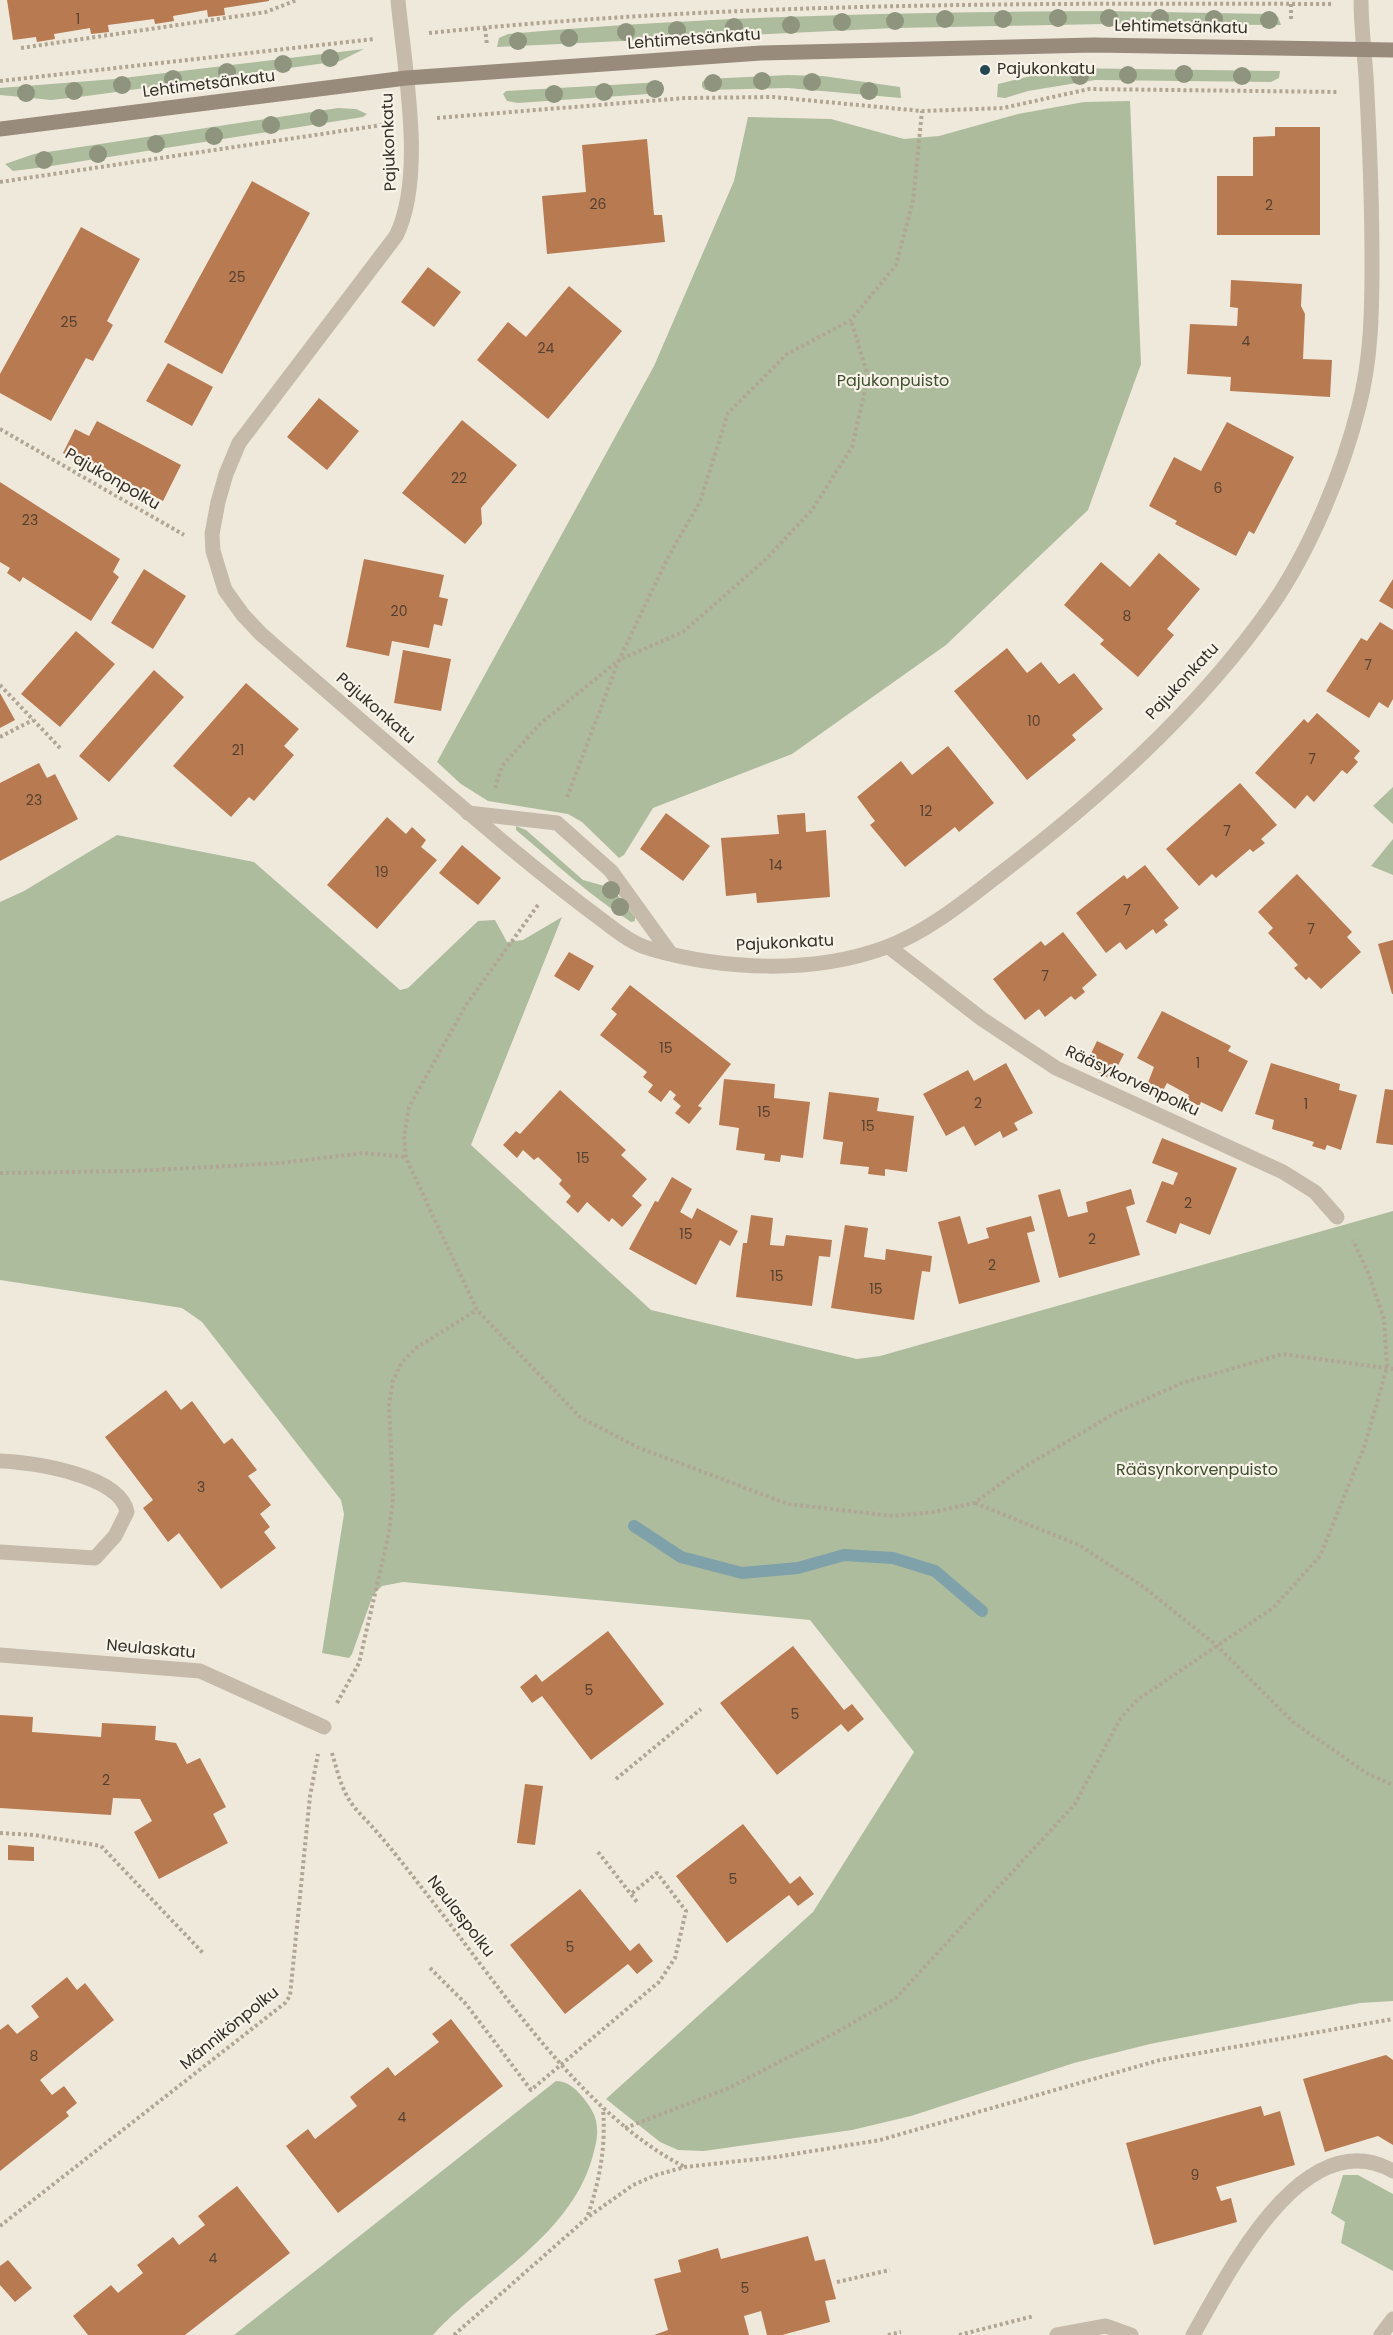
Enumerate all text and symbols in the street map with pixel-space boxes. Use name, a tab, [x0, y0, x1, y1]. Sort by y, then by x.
house number: 1	[76, 12, 80, 28]
street label: Lehtimetsänkatu	[1114, 17, 1248, 39]
street label: Lehtimetsänkatu	[627, 26, 761, 54]
place label: Pajukonkatu	[997, 60, 1095, 80]
marker: Pajukonkatu	[978, 63, 992, 77]
street label: Lehtimetsänkatu	[142, 67, 276, 103]
street label: Pajukonkatu	[379, 93, 401, 191]
house number: 26	[590, 197, 606, 213]
house number: 2	[1265, 198, 1273, 214]
house number: 25	[229, 270, 245, 286]
house number: 25	[61, 315, 77, 331]
house number: 4	[1242, 334, 1250, 350]
house number: 24	[538, 341, 554, 357]
park label: Pajukonpuisto	[837, 372, 949, 392]
street label: Pajukonpolku	[61, 445, 163, 515]
house number: 22	[451, 471, 467, 487]
house number: 6	[1214, 481, 1222, 497]
house number: 23	[22, 513, 38, 529]
house number: 20	[391, 604, 407, 620]
house number: 8	[1123, 609, 1131, 625]
street label: Pajukonkatu	[1143, 640, 1223, 724]
house number: 7	[1364, 658, 1372, 674]
street label: Pajukonkatu	[332, 670, 418, 748]
house number: 10	[1027, 714, 1041, 730]
house number: 21	[232, 743, 244, 759]
house number: 7	[1308, 752, 1316, 768]
house number: 23	[26, 793, 42, 809]
house number: 12	[920, 804, 932, 820]
house number: 7	[1223, 824, 1231, 840]
house number: 14	[769, 858, 783, 874]
house number: 19	[375, 865, 389, 881]
house number: 7	[1123, 903, 1131, 919]
house number: 7	[1307, 922, 1315, 938]
street label: Pajukonkatu	[736, 932, 834, 956]
house number: 7	[1041, 969, 1049, 985]
house number: 15	[659, 1041, 673, 1057]
street label: Rääsykorvenpolku	[1062, 1042, 1202, 1122]
house number: 1	[1196, 1056, 1200, 1072]
house number: 2	[974, 1096, 982, 1112]
house number: 1	[1304, 1097, 1308, 1113]
house number: 15	[757, 1105, 771, 1121]
house number: 15	[861, 1119, 875, 1135]
house number: 15	[576, 1151, 590, 1167]
house number: 2	[1184, 1196, 1192, 1212]
house number: 15	[679, 1227, 693, 1243]
house number: 2	[1088, 1232, 1096, 1248]
house number: 2	[988, 1258, 996, 1274]
house number: 15	[770, 1269, 784, 1285]
house number: 15	[869, 1282, 883, 1298]
park label: Rääsynkorvenpuisto	[1116, 1461, 1278, 1481]
house number: 3	[197, 1480, 205, 1496]
street label: Neulaskatu	[106, 1637, 196, 1663]
house number: 5	[585, 1683, 593, 1699]
house number: 5	[791, 1707, 799, 1723]
house number: 2	[102, 1773, 110, 1789]
street label: Neulaspolku	[422, 1872, 498, 1962]
house number: 5	[729, 1872, 737, 1888]
house number: 5	[566, 1940, 574, 1956]
street label: Männikönpolku	[177, 1983, 283, 2075]
house number: 8	[30, 2049, 38, 2065]
house number: 4	[398, 2110, 406, 2126]
house number: 9	[1191, 2168, 1199, 2184]
house number: 4	[209, 2251, 217, 2267]
house number: 5	[741, 2281, 749, 2297]

